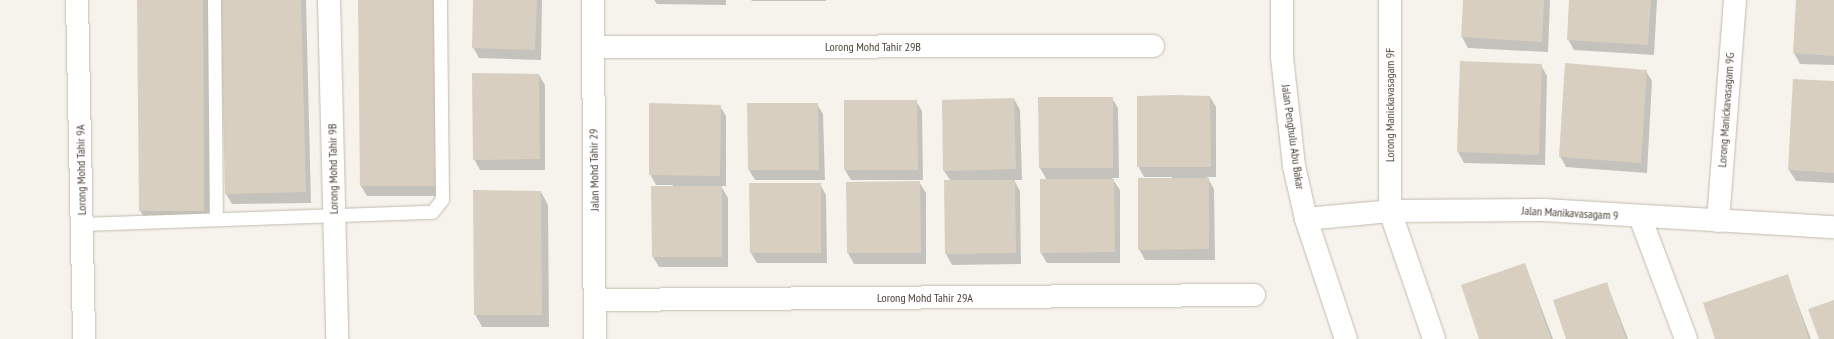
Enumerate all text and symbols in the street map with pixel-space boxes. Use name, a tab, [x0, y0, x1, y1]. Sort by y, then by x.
street label: Lorong Mohd Tahir 29B	[825, 40, 921, 54]
street label: Lorong Manickavasagam 9F	[1383, 48, 1397, 162]
street label: Lorong Manickavasagam 9G	[1715, 52, 1737, 168]
street label: Jalan Penghulu Abu Bakar	[1278, 83, 1308, 191]
street label: Lorong Mohd Tahir 9B	[325, 123, 341, 215]
street label: Lorong Mohd Tahir 9A	[73, 124, 89, 216]
street label: Jalan Mohd Tahir 29	[586, 129, 602, 211]
street label: Jalan Manikavasagam 9	[1521, 203, 1619, 223]
street label: Lorong Mohd Tahir 29A	[877, 291, 973, 305]

